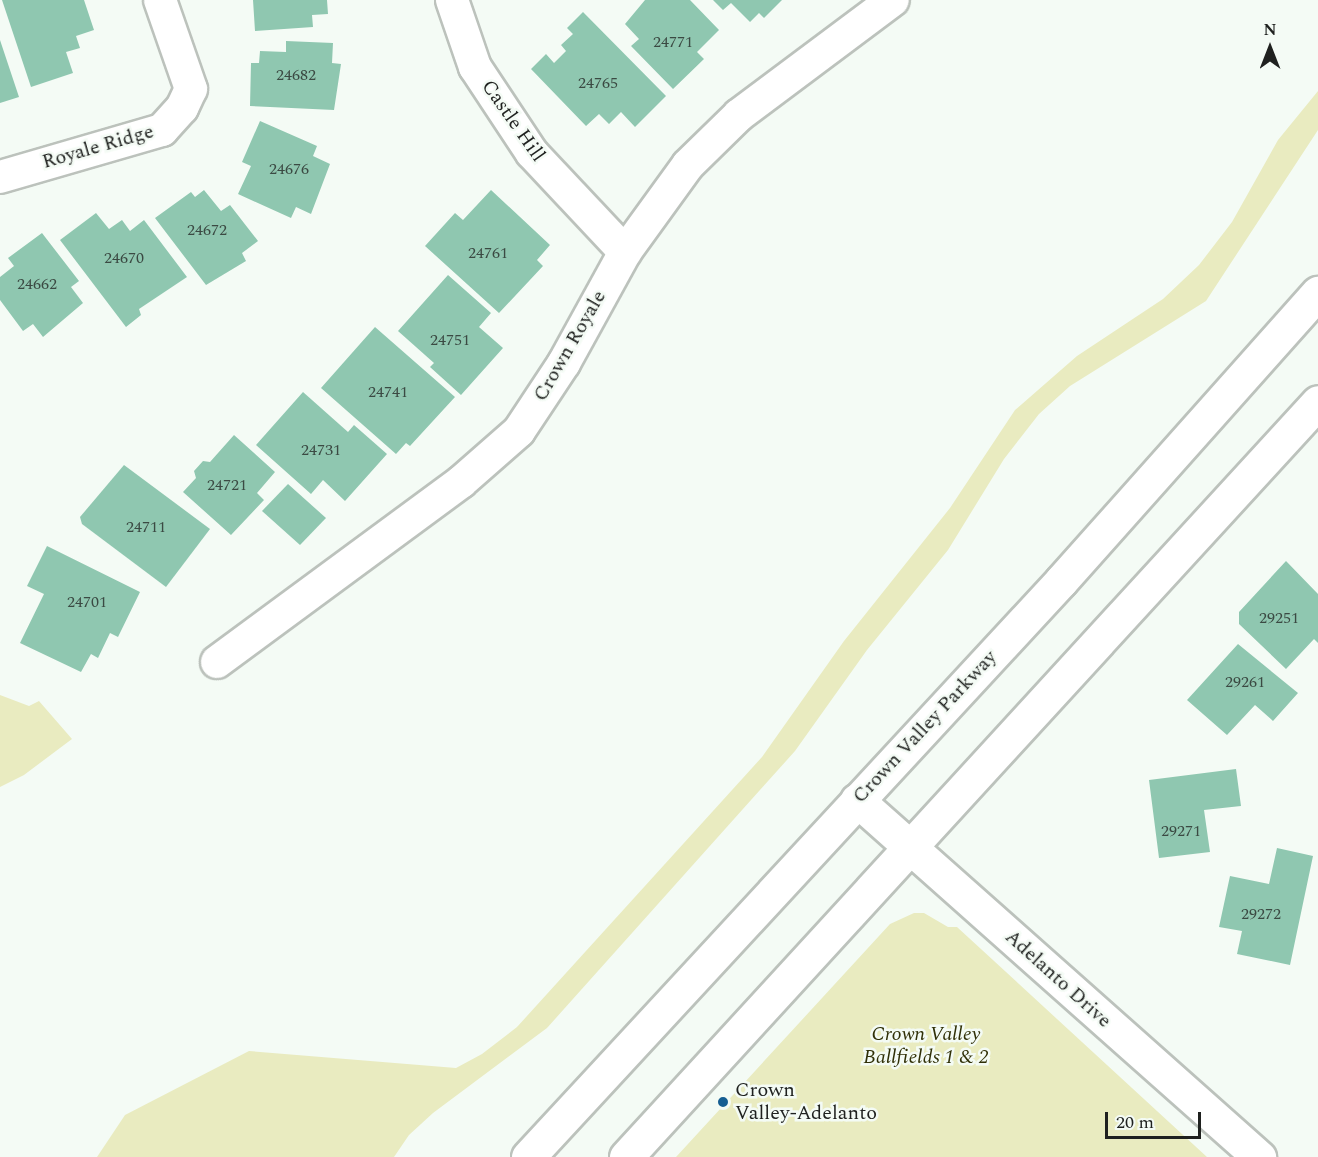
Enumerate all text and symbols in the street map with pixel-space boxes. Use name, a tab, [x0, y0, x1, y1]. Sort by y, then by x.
north arrow	[1240, 18, 1300, 78]
text: N	[1263, 18, 1277, 42]
house number: 24771	[653, 32, 693, 52]
house number: 24682	[276, 65, 316, 85]
house number: 24765	[578, 73, 618, 93]
street label: Castle Hill	[476, 75, 550, 167]
street label: Royale Ridge	[39, 120, 157, 174]
house number: 24676	[269, 159, 309, 179]
house number: 24672	[187, 220, 227, 240]
house number: 24761	[468, 243, 508, 263]
house number: 24670	[104, 248, 144, 268]
house number: 24662	[17, 274, 57, 294]
street label: Crown Royale	[529, 286, 611, 406]
house number: 24751	[430, 330, 470, 350]
house number: 24741	[368, 382, 408, 402]
house number: 24731	[301, 440, 341, 460]
house number: 24721	[207, 475, 247, 495]
house number: 24711	[126, 517, 166, 537]
house number: 24701	[67, 592, 107, 612]
house number: 29251	[1259, 608, 1299, 628]
street label: Crown Valley Parkway	[848, 646, 1002, 808]
house number: 29261	[1225, 672, 1265, 692]
house number: 29271	[1161, 821, 1201, 841]
house number: 29272	[1241, 904, 1281, 924]
street label: Adelanto Drive	[1000, 925, 1116, 1033]
park label: Crown Valley Ballfields 1 & 2	[863, 1023, 989, 1070]
place label: Crown Valley-Adelanto	[735, 1078, 877, 1125]
marker: Crown Valley-Adelanto	[716, 1095, 730, 1109]
scale bar	[1108, 1100, 1204, 1138]
text: 20 m	[1116, 1109, 1154, 1136]

